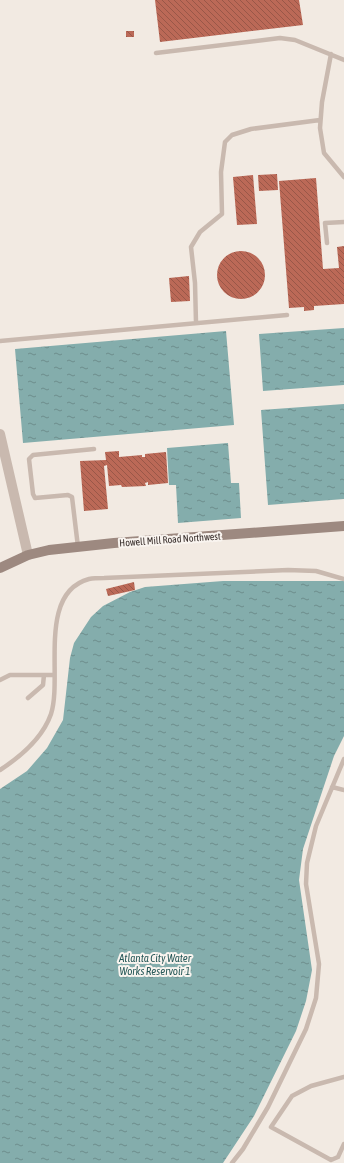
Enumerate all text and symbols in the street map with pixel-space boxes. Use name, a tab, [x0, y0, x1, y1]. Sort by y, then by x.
street label: Howell Mill Road Northwest	[119, 530, 221, 549]
water label: Atlanta City Water Works Reservoir 1	[118, 952, 192, 977]

